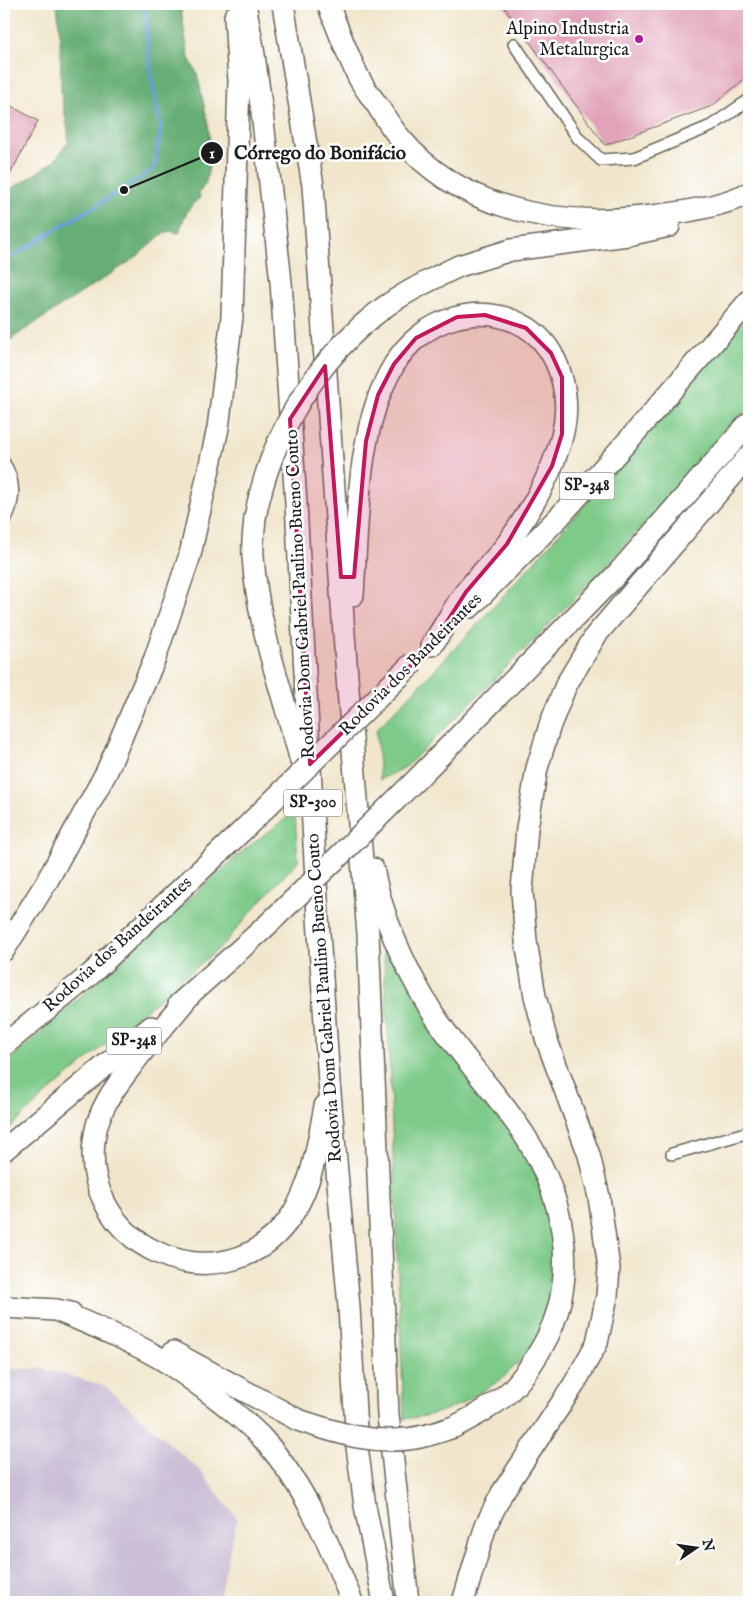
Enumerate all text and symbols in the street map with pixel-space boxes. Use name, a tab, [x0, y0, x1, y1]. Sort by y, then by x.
place label: Alpino Industria Metalurgica	[505, 18, 629, 62]
marker: Alpino Industria Metalurgica	[633, 33, 645, 45]
callout: Córrego do Bonifácio	[199, 136, 416, 170]
text: Córrego do Bonifácio	[234, 142, 406, 166]
text: 1	[209, 144, 215, 163]
street label: Rodovia Dom Gabriel Paulino Bueno Couto	[281, 428, 321, 759]
road number: SP-348	[560, 472, 614, 500]
street label: Rodovia dos Bandeirantes	[335, 589, 487, 741]
road number: SP-300	[284, 790, 342, 816]
street label: Rodovia Dom Gabriel Paulino Bueno Couto	[302, 832, 348, 1163]
street label: Rodovia dos Bandeirantes	[39, 872, 197, 1018]
road number: SP-348	[106, 1028, 162, 1054]
north arrow	[670, 1524, 720, 1574]
text: N	[697, 1536, 718, 1553]

